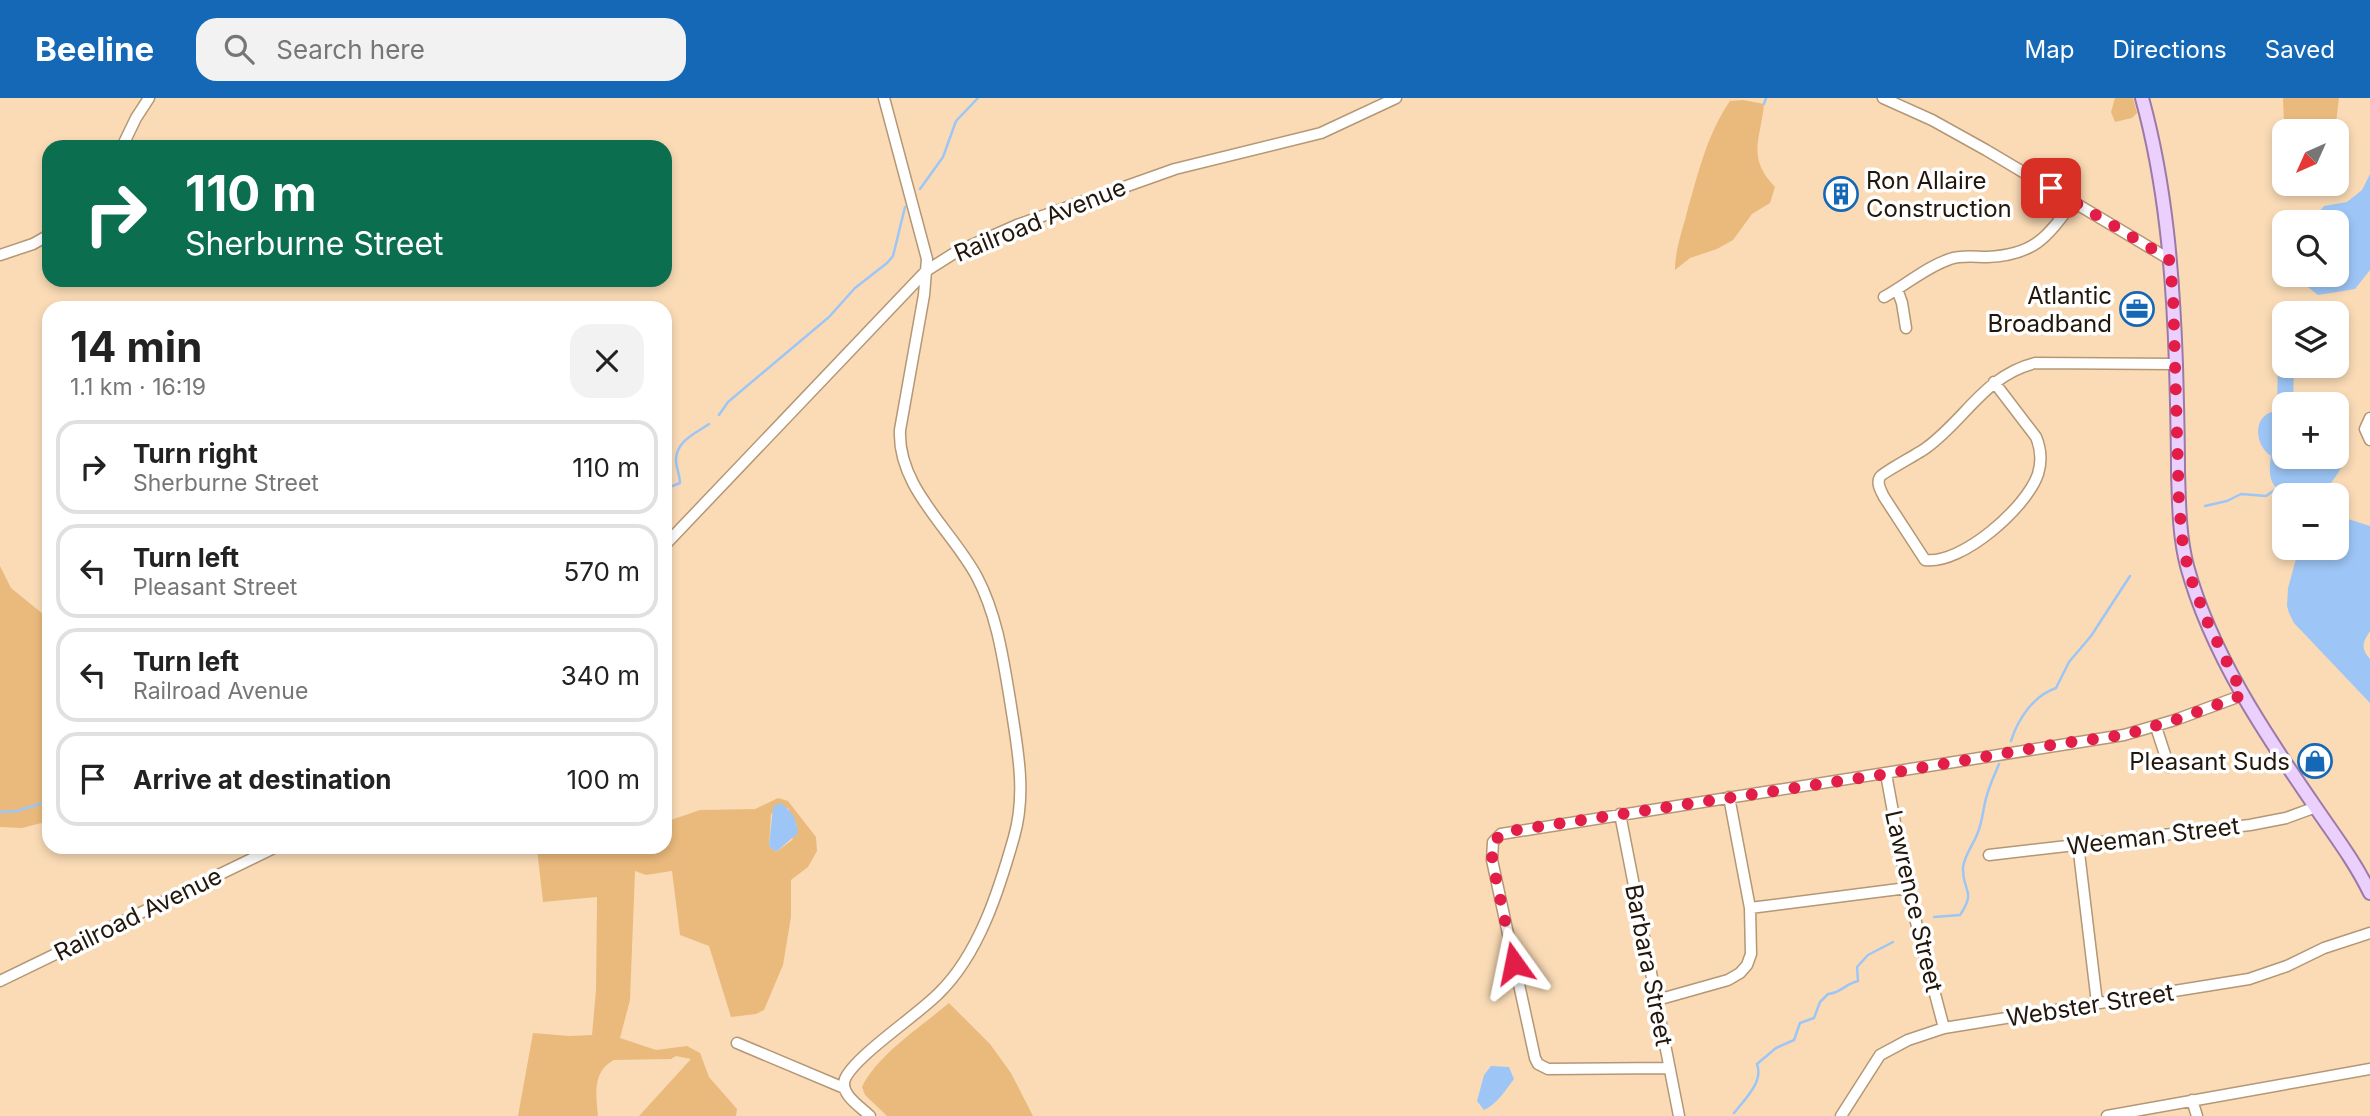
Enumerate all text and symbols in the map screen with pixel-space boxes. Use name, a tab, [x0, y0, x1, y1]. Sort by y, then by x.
search box	[196, 18, 686, 81]
text: Beeline	[35, 29, 154, 69]
icon: search	[220, 30, 258, 68]
text: Search here	[276, 34, 425, 65]
text: Map	[2025, 35, 2074, 64]
text: Directions	[2112, 35, 2227, 64]
text: Saved	[2265, 35, 2335, 64]
north arrow	[2272, 119, 2348, 196]
map controls	[2272, 119, 2349, 560]
pin	[2021, 158, 2081, 218]
text: 110 m	[185, 164, 317, 223]
place label: Ron Allaire Construction	[1866, 166, 2012, 223]
icon: right	[70, 168, 161, 259]
icon: arrive	[2032, 169, 2070, 207]
street label: Railroad Avenue	[950, 172, 1130, 268]
building icon: Ron Allaire Construction	[1822, 175, 1860, 213]
button: search	[2272, 210, 2349, 287]
text: Sherburne Street	[185, 224, 444, 263]
place label: Atlantic Broadband	[1988, 281, 2112, 338]
office icon: Atlantic Broadband	[2118, 290, 2156, 328]
button: layers	[2272, 301, 2349, 378]
text: 14 min	[70, 321, 202, 372]
button: close	[570, 324, 644, 398]
text: 1.1 km · 16:19	[70, 373, 206, 401]
button: +	[2272, 392, 2349, 469]
text: Turn right	[133, 438, 258, 469]
icon: right	[74, 448, 112, 486]
text: 110 m	[572, 452, 640, 483]
text: Sherburne Street	[133, 469, 319, 497]
button: −	[2272, 483, 2349, 560]
text: Turn left	[133, 542, 239, 573]
icon: left	[74, 552, 112, 590]
text: 570 m	[563, 556, 640, 587]
text: Pleasant Street	[133, 573, 297, 601]
text: Turn left	[133, 646, 239, 677]
icon: left	[74, 656, 112, 694]
text: 340 m	[561, 660, 640, 691]
text: Railroad Avenue	[133, 677, 308, 705]
shop icon: Pleasant Suds	[2296, 742, 2334, 780]
place label: Pleasant Suds	[2129, 747, 2290, 776]
icon: arrive	[74, 760, 112, 798]
text: Arrive at destination	[133, 764, 392, 795]
text: 100 m	[567, 764, 640, 795]
street label: Lawrence Street	[1879, 807, 1949, 995]
street label: Weeman Street	[2065, 811, 2241, 861]
street label: Railroad Avenue	[49, 861, 227, 967]
street label: Barbara Street	[1619, 882, 1679, 1048]
position arrow	[1477, 926, 1551, 1000]
street label: Webster Street	[2004, 977, 2176, 1033]

